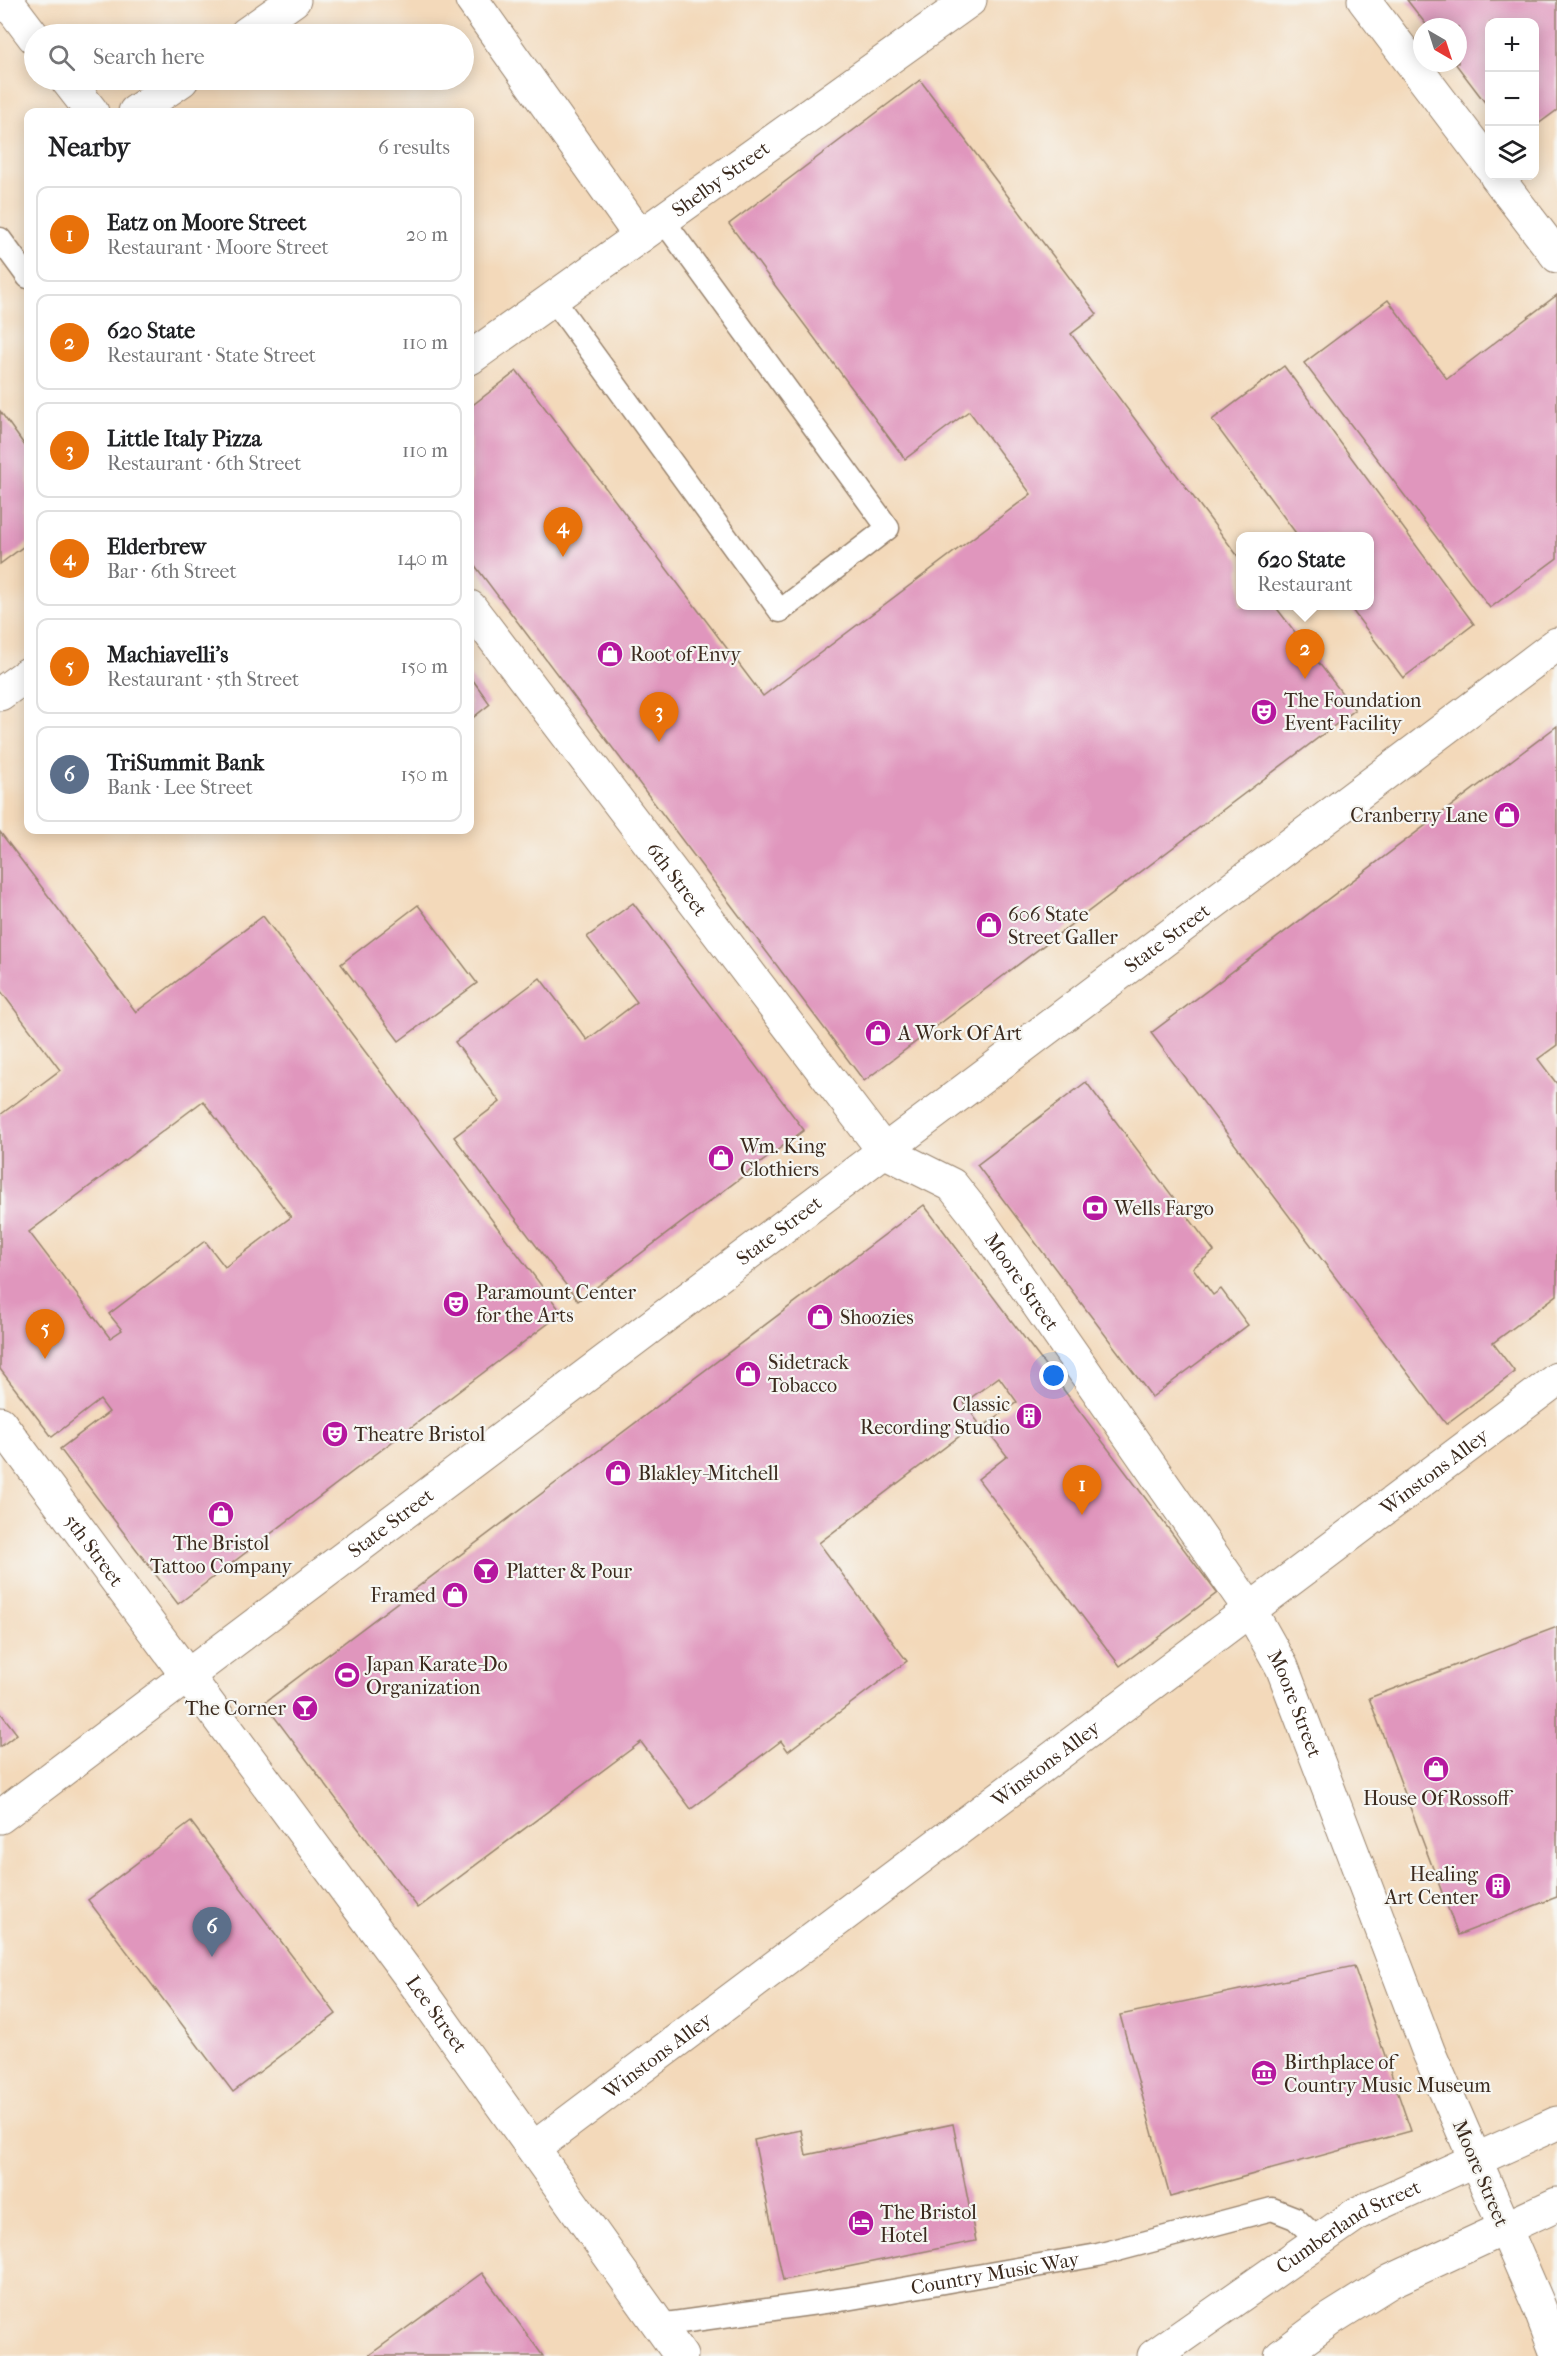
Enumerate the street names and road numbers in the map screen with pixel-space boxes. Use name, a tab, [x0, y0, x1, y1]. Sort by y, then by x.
street label: Shelby Street	[668, 136, 774, 222]
street label: 6th Street	[641, 838, 712, 921]
street label: State Street	[1120, 899, 1214, 978]
street label: State Street	[732, 1191, 826, 1270]
street label: Moore Street	[980, 1229, 1063, 1335]
street label: Winstons Alley	[1375, 1423, 1494, 1520]
street label: State Street	[344, 1484, 438, 1563]
street label: 5th Street	[59, 1510, 128, 1591]
street label: Moore Street	[1263, 1646, 1326, 1761]
street label: Winstons Alley	[987, 1715, 1105, 1812]
street label: Lee Street	[401, 1971, 472, 2057]
street label: Winstons Alley	[598, 2007, 717, 2104]
street label: Moore Street	[1448, 2116, 1513, 2230]
street label: Cumberland Street	[1272, 2175, 1424, 2279]
street label: Country Music Way	[909, 2247, 1082, 2299]

